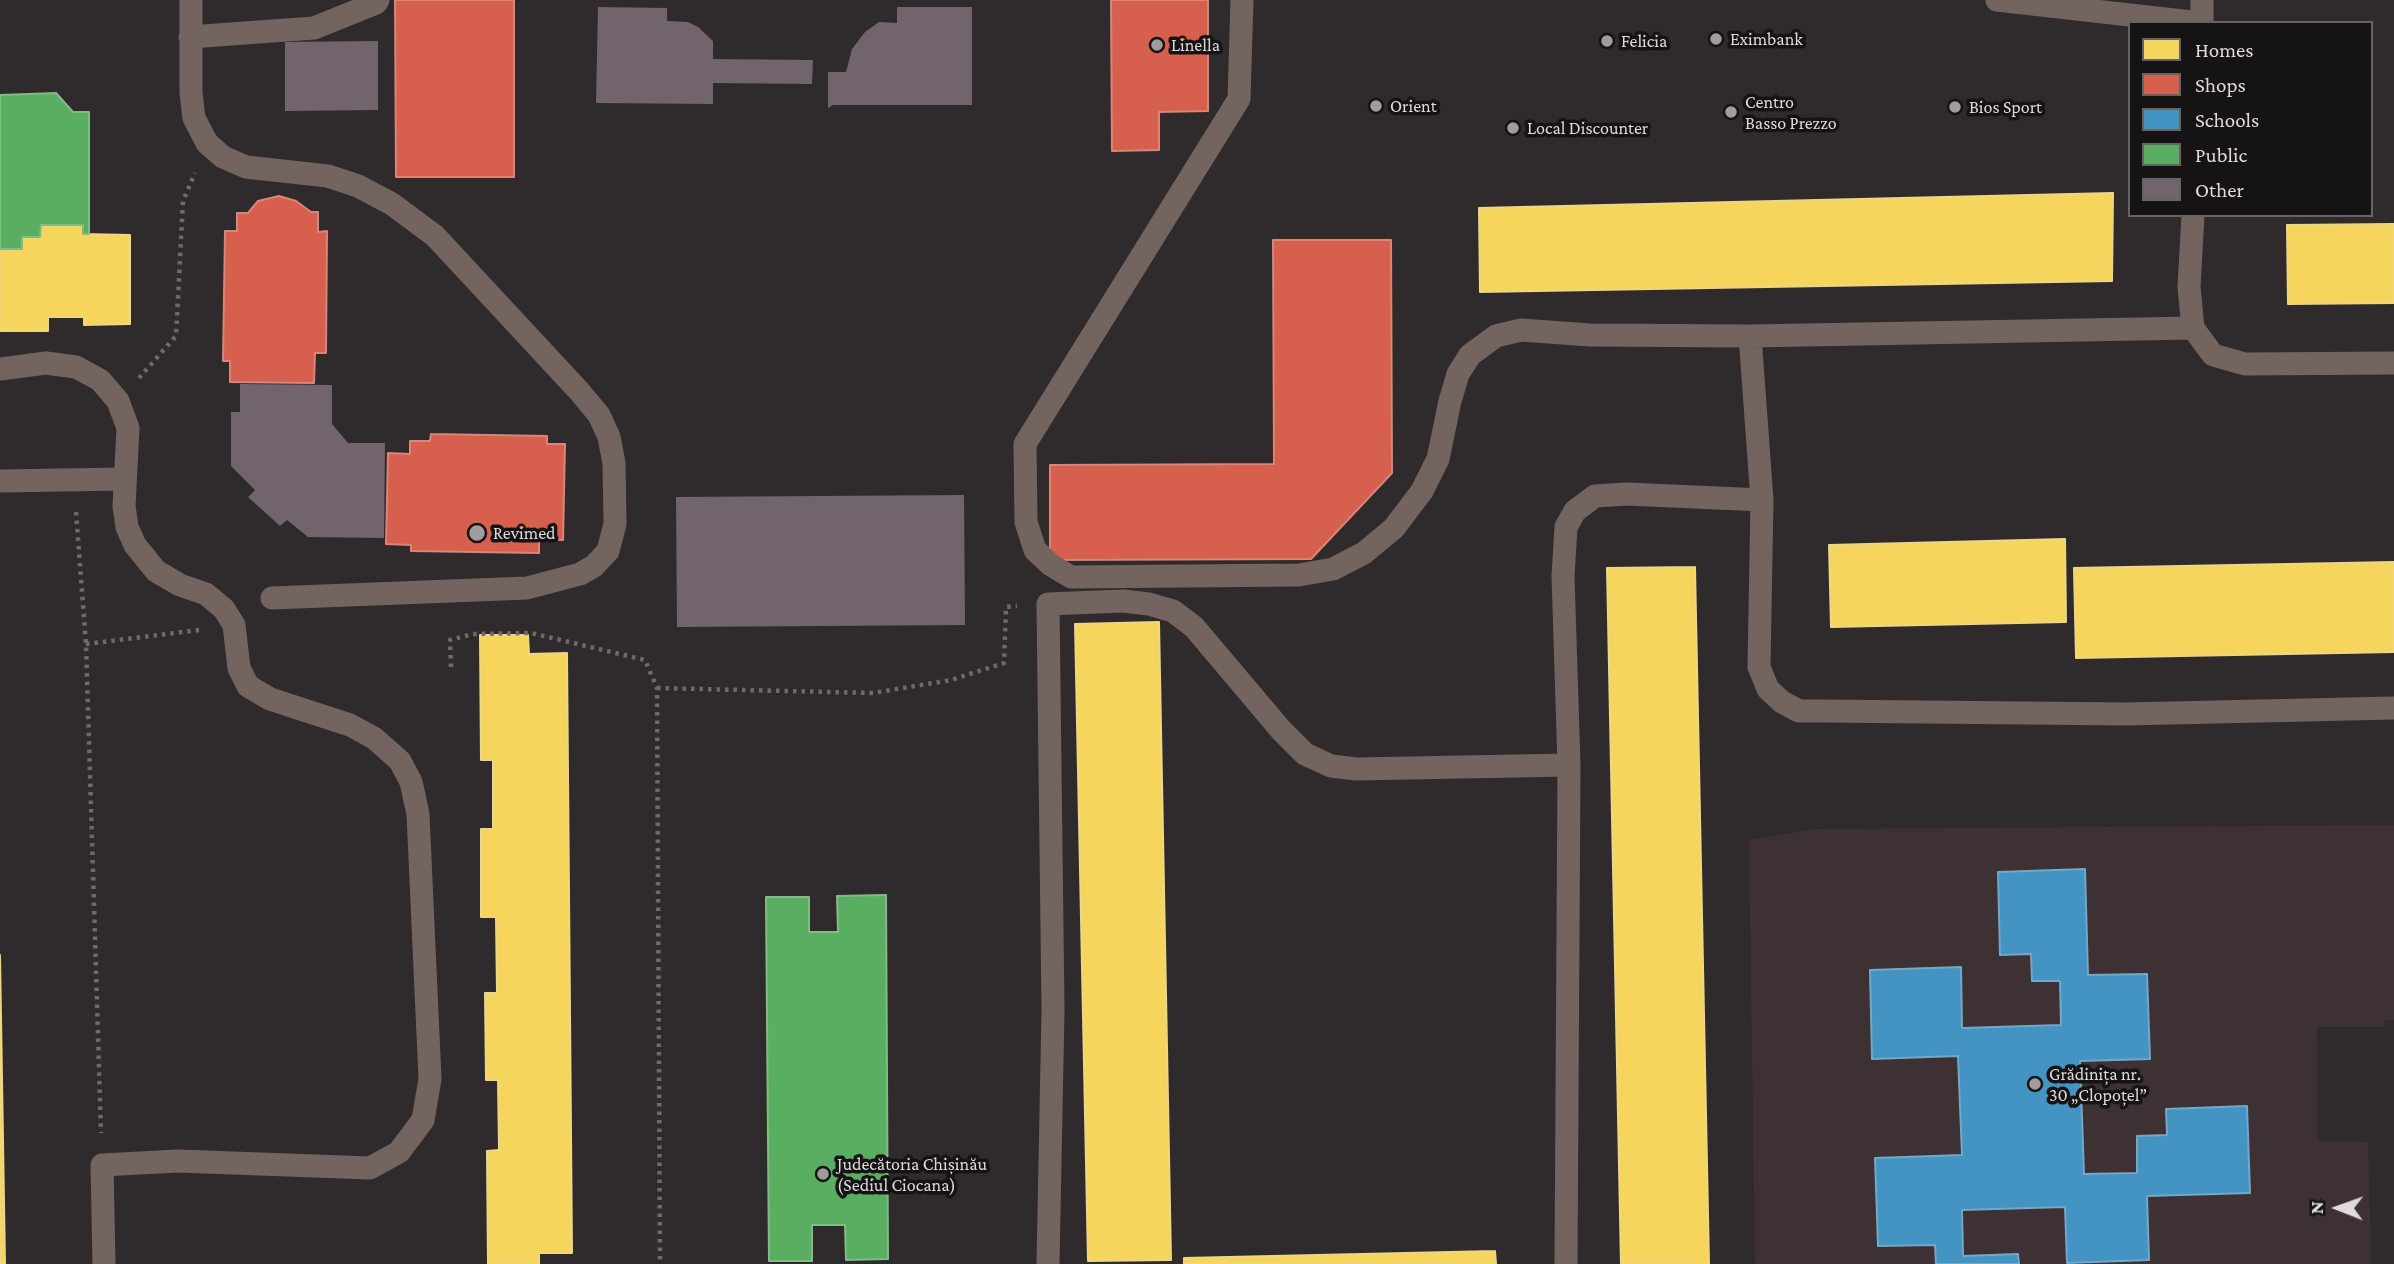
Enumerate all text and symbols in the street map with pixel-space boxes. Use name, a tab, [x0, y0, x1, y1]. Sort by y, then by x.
legend	[2128, 21, 2373, 217]
place label: Eximbank	[1730, 28, 1803, 50]
place label: Felicia	[1621, 30, 1667, 52]
marker: Eximbank	[1708, 31, 1724, 47]
marker: Felicia	[1599, 33, 1615, 49]
place label: Linella	[1171, 34, 1220, 56]
marker: Linella	[1149, 37, 1165, 53]
text: Homes	[2195, 38, 2254, 62]
text: Shops	[2195, 73, 2246, 97]
place label: Centro Basso Prezzo	[1745, 91, 1837, 134]
place label: Orient	[1390, 95, 1437, 117]
place label: Bios Sport	[1969, 96, 2042, 118]
marker: Orient	[1368, 98, 1384, 114]
marker: Bios Sport	[1947, 99, 1963, 115]
marker: Centro Basso Prezzo	[1723, 104, 1739, 120]
text: Schools	[2195, 108, 2259, 132]
place label: Local Discounter	[1527, 117, 1648, 139]
marker: Local Discounter	[1505, 120, 1521, 136]
text: Public	[2195, 143, 2247, 167]
text: Other	[2195, 178, 2244, 202]
place label: Revimed	[493, 522, 556, 544]
marker: Revimed	[467, 523, 487, 543]
place label: Grădinița nr. 30 „Clopoțel”	[2049, 1063, 2147, 1106]
marker: Grădinița nr. 30 „Clopoțel”	[2027, 1076, 2043, 1092]
place label: Judecătoria Chișinău (Sediul Ciocana)	[837, 1153, 987, 1196]
marker: Judecătoria Chișinău (Sediul Ciocana)	[815, 1166, 831, 1182]
north arrow	[2303, 1173, 2373, 1243]
text: N	[2306, 1201, 2327, 1214]

